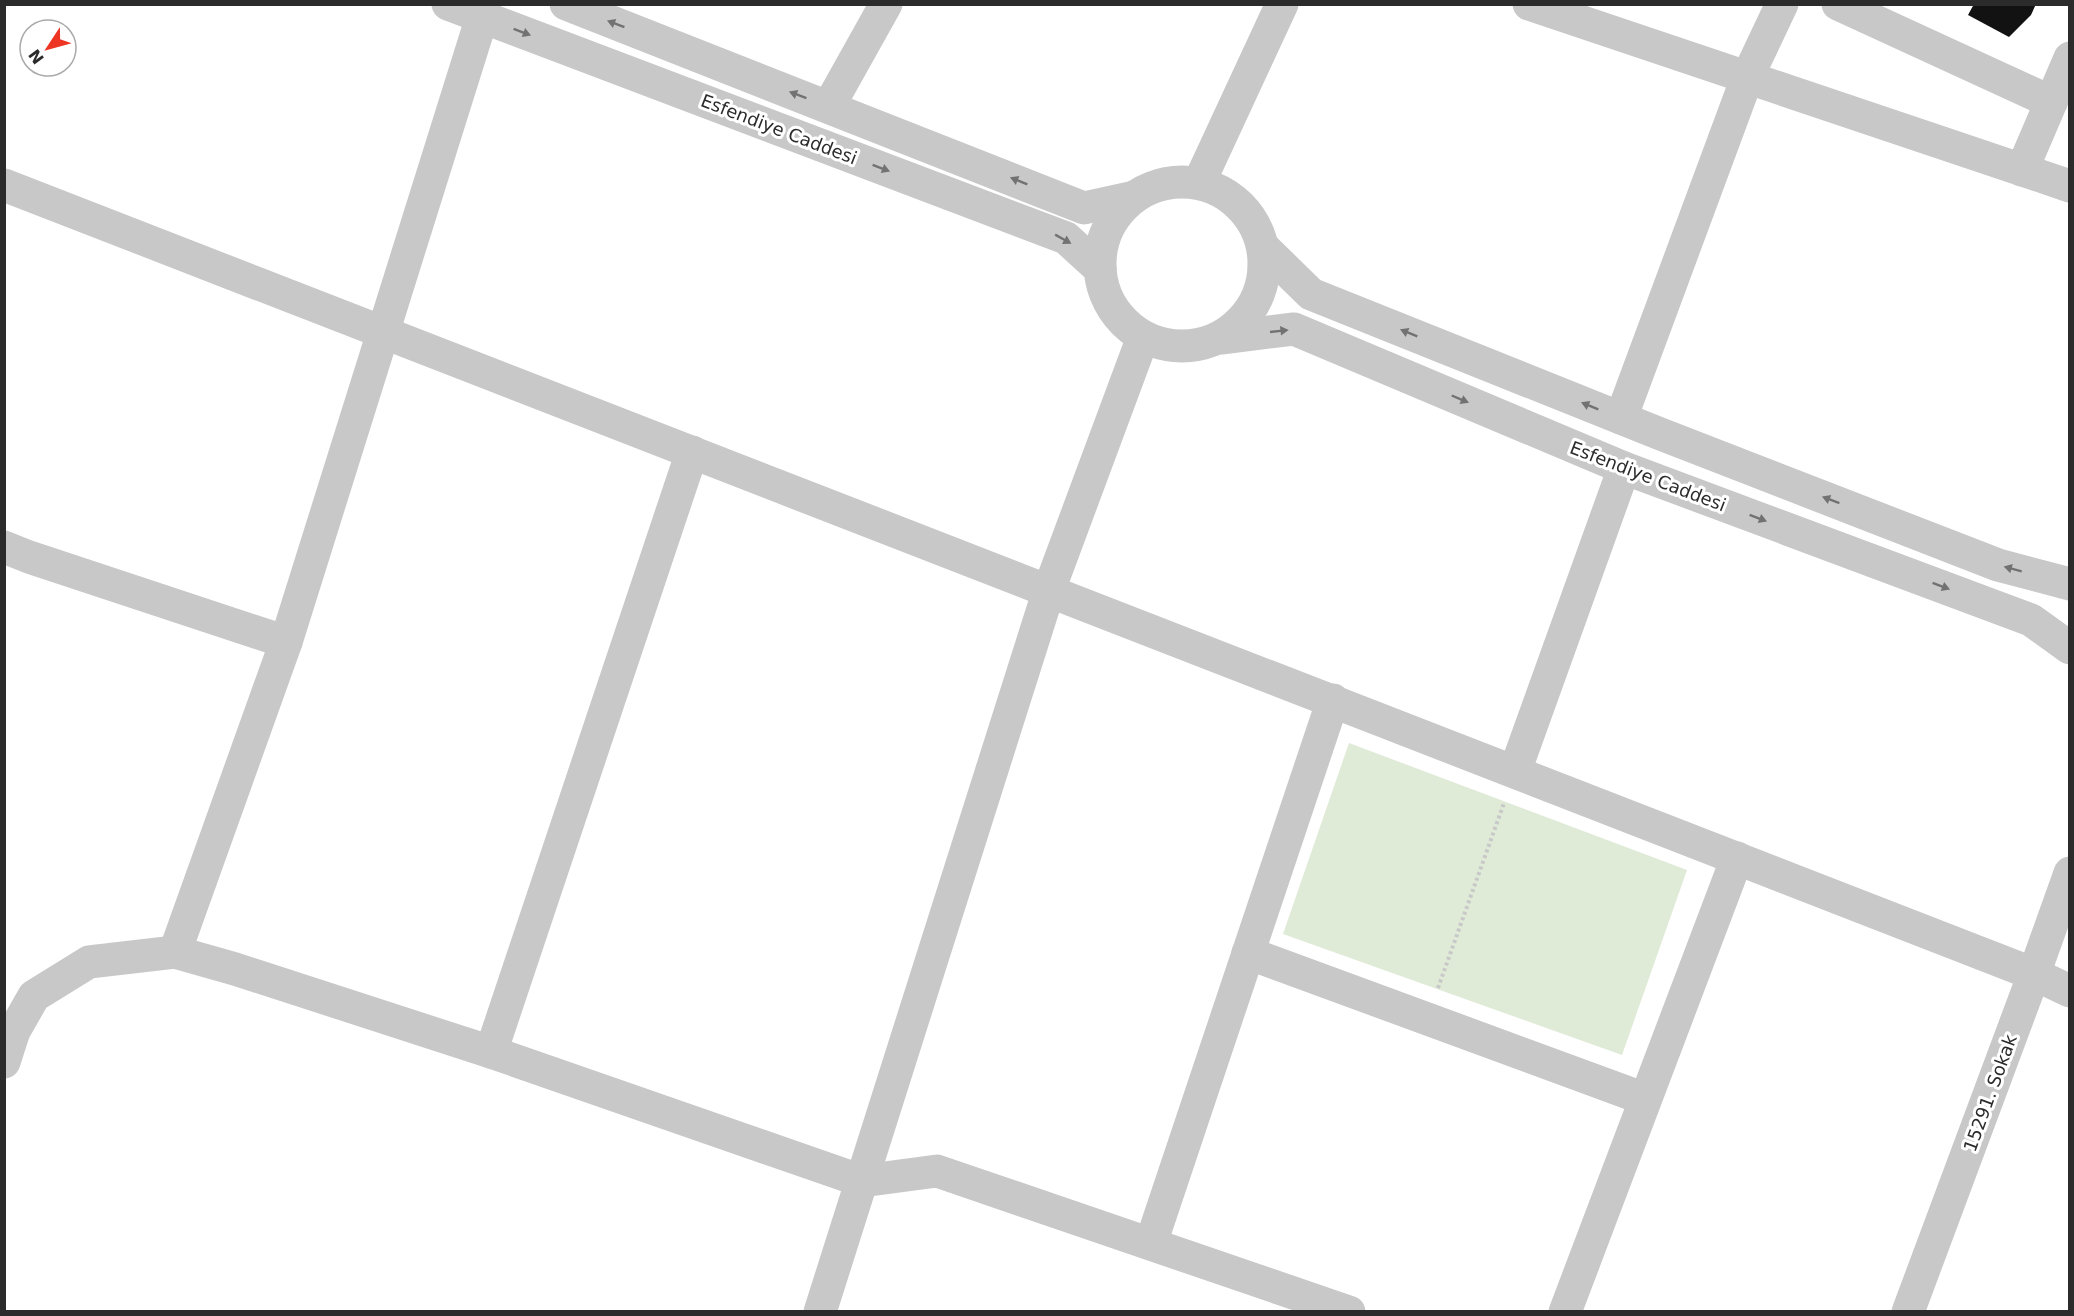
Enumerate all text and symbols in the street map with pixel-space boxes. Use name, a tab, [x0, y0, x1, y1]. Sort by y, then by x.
north arrow	[18, 18, 78, 78]
one-way arrow	[607, 19, 625, 29]
one-way arrow	[514, 28, 532, 38]
text: N	[25, 46, 48, 68]
one-way arrow	[789, 89, 807, 99]
street label: Esfendiye Caddesi	[698, 90, 860, 168]
one-way arrow	[873, 164, 891, 174]
one-way arrow	[1010, 176, 1028, 186]
one-way arrow	[1055, 234, 1072, 244]
one-way arrow	[1270, 326, 1289, 336]
one-way arrow	[1400, 328, 1418, 338]
one-way arrow	[1451, 395, 1469, 404]
one-way arrow	[1581, 401, 1599, 411]
street label: Esfendiye Caddesi	[1567, 437, 1729, 515]
one-way arrow	[1821, 495, 1839, 505]
one-way arrow	[1749, 514, 1767, 523]
one-way arrow	[2004, 563, 2022, 573]
one-way arrow	[1932, 582, 1950, 592]
street label: 15291. Sokak	[1959, 1031, 2021, 1154]

